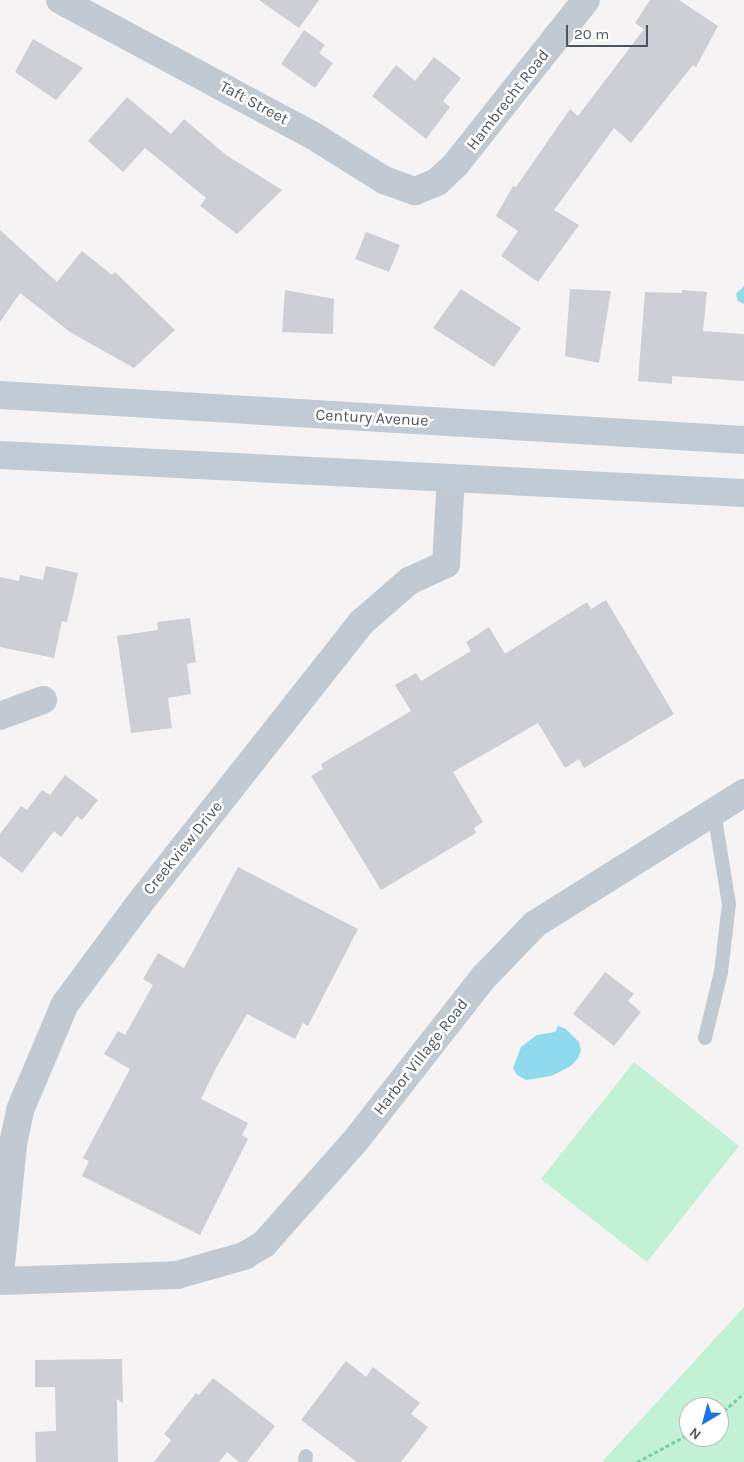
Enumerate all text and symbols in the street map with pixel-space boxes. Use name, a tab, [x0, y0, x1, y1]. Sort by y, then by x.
scale bar	[569, 15, 652, 47]
text: 20 m	[574, 25, 609, 43]
street label: Hambrecht Road	[463, 46, 553, 154]
street label: Taft Street	[217, 77, 291, 129]
street label: Century Avenue	[315, 405, 429, 431]
street label: Creekview Drive	[139, 797, 227, 899]
street label: Harbor Village Road	[370, 995, 472, 1119]
north arrow	[679, 1397, 729, 1447]
text: N	[686, 1424, 704, 1443]

